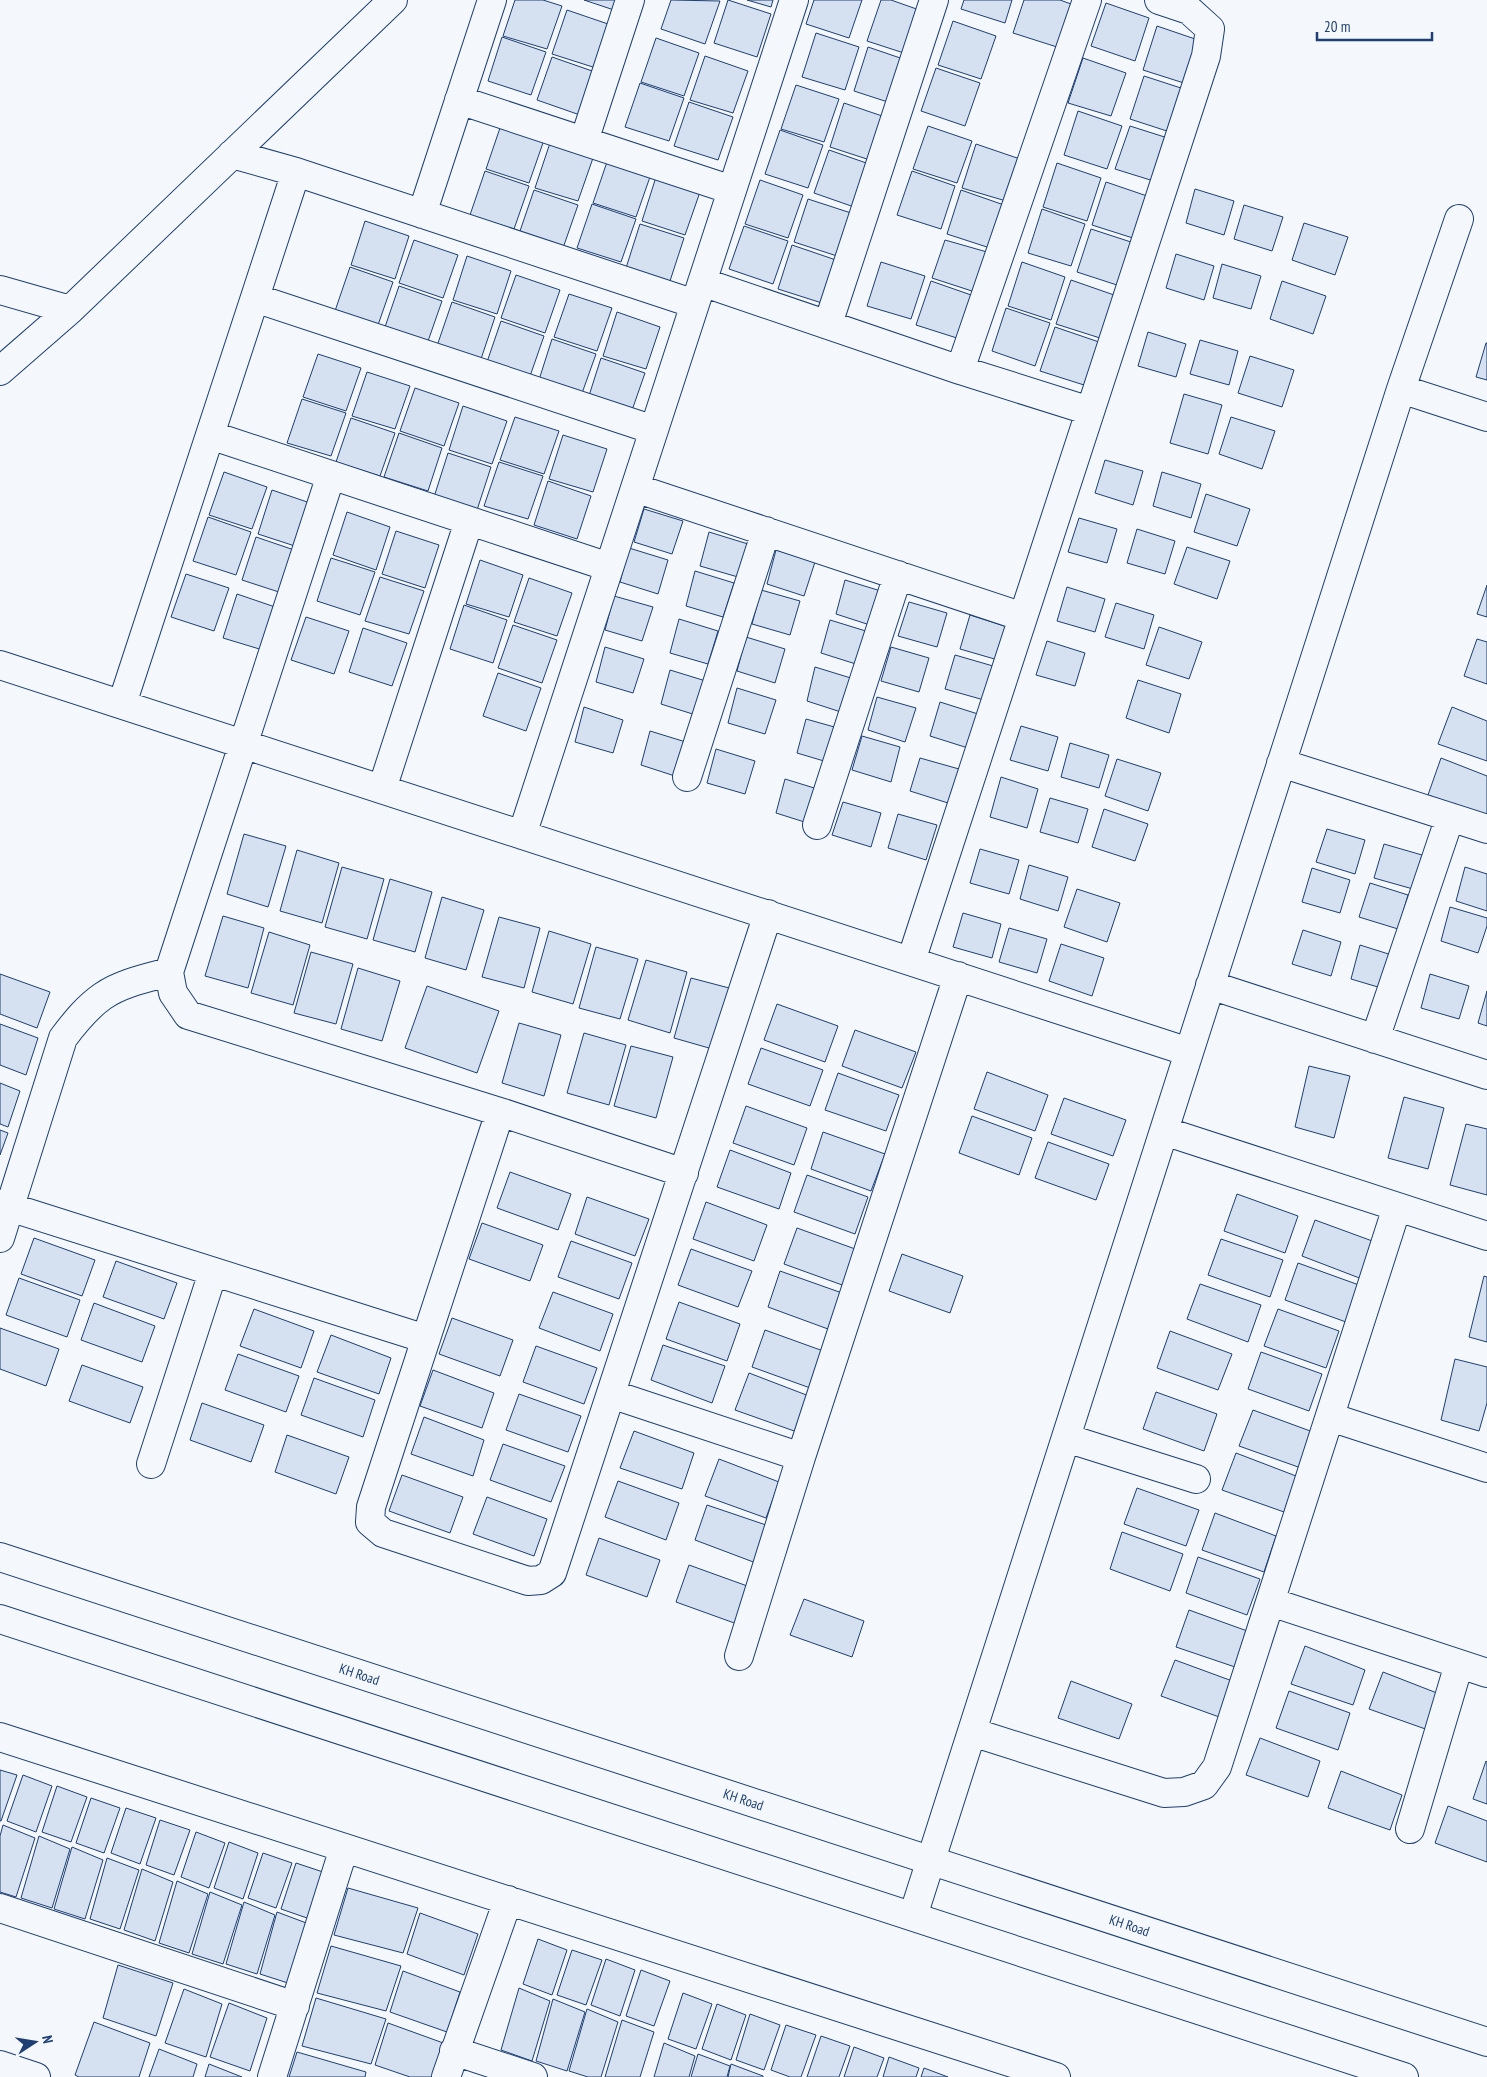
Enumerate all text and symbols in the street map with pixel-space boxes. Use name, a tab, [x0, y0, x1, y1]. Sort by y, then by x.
scale bar	[1317, 10, 1432, 42]
text: 20 m	[1324, 17, 1350, 36]
street label: KH Road	[337, 1659, 382, 1689]
street label: KH Road	[721, 1785, 766, 1814]
street label: KH Road	[1107, 1910, 1152, 1940]
north arrow	[10, 2017, 60, 2067]
text: N	[38, 2034, 57, 2045]

